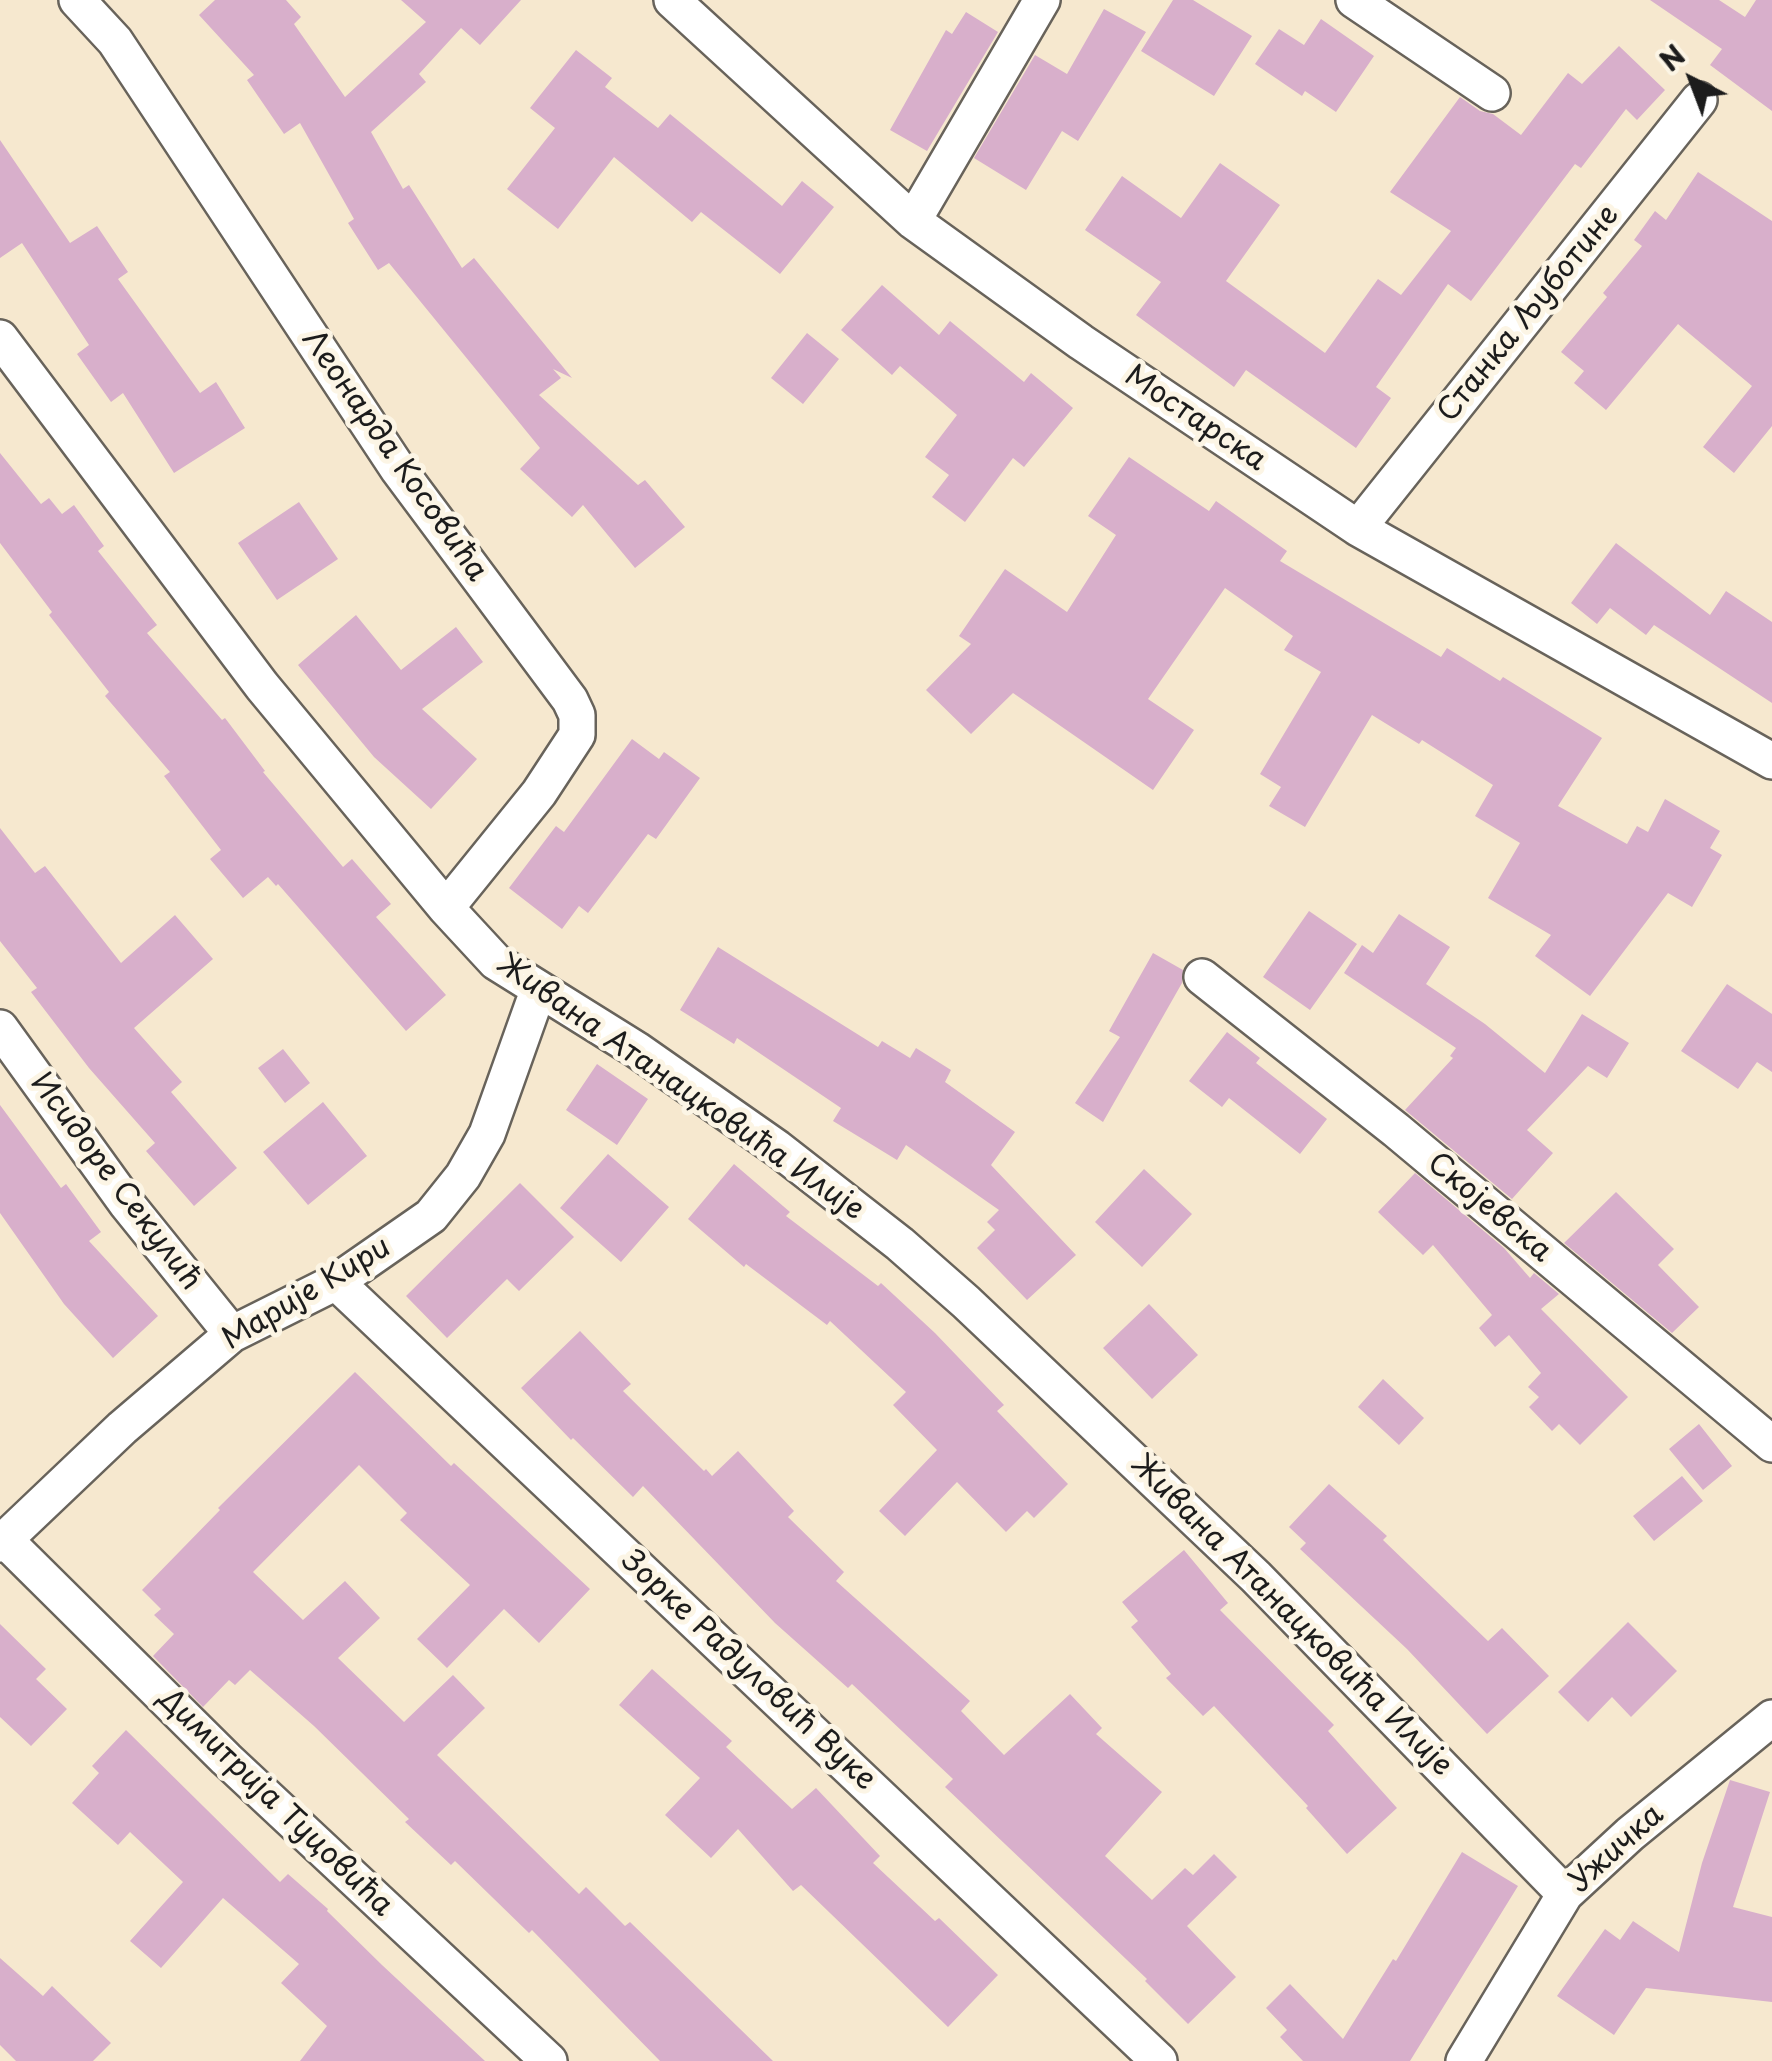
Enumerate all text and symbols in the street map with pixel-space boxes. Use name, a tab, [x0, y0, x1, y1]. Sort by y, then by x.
north arrow	[1642, 30, 1742, 130]
text: N	[1649, 34, 1694, 81]
street label: Станка Љуботине	[1431, 198, 1627, 430]
street label: Леонарда Косовића	[294, 323, 494, 589]
street label: Мостарска	[1117, 358, 1273, 480]
street label: Живана Атанацковића Илије	[489, 947, 871, 1229]
street label: Исидоре Секулић	[22, 1067, 208, 1297]
street label: Скојевска	[1420, 1146, 1558, 1270]
street label: Марије Кири	[216, 1230, 398, 1358]
street label: Живана Атанацковића Илије	[1123, 1448, 1459, 1784]
street label: Зорке Радуловић Вуке	[613, 1544, 883, 1798]
street label: Димитрија Туцовића	[150, 1682, 400, 1924]
street label: Ужичка	[1562, 1797, 1672, 1901]

